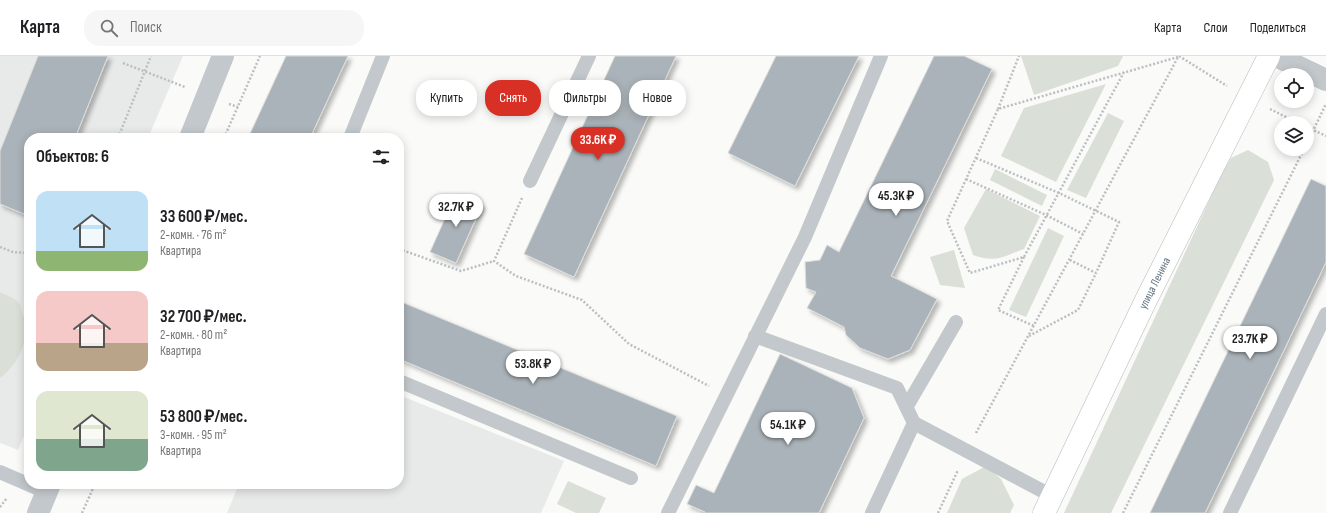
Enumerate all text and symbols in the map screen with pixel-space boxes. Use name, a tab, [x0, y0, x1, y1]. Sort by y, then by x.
search box	[84, 10, 364, 46]
text: Карта	[20, 16, 60, 39]
icon: search	[98, 17, 120, 39]
text: Поиск	[130, 18, 162, 37]
text: Карта	[1154, 19, 1182, 36]
text: Слои	[1204, 19, 1228, 36]
text: Поделиться	[1250, 19, 1306, 36]
map controls	[1274, 68, 1314, 156]
button: locate	[1274, 68, 1314, 108]
chip: Купить	[416, 80, 477, 116]
chip: Снять	[485, 80, 541, 116]
chip: Фильтры	[549, 80, 621, 116]
chip: Новое	[629, 80, 686, 116]
button: layers	[1274, 116, 1314, 156]
pin: 33.6K ₽	[561, 127, 635, 161]
text: 33.6K ₽	[580, 132, 616, 148]
icon: filters	[370, 146, 392, 168]
text: Объектов: 6	[36, 147, 109, 167]
pin: 45.3K ₽	[859, 183, 933, 217]
text: 45.3K ₽	[878, 188, 914, 204]
pin: 32.7K ₽	[419, 194, 493, 228]
text: 32.7K ₽	[438, 199, 474, 215]
icon: home	[68, 207, 116, 255]
text: 33 600 ₽/мес.	[160, 207, 248, 227]
text: 2-комн. · 76 m²	[160, 227, 227, 243]
text: Квартира	[160, 243, 201, 259]
street label: улица Ленина	[1136, 255, 1174, 312]
icon: home	[68, 307, 116, 355]
text: 32 700 ₽/мес.	[160, 307, 247, 327]
pin: 23.7K ₽	[1213, 326, 1287, 360]
text: 2-комн. · 80 m²	[160, 327, 227, 343]
text: 23.7K ₽	[1232, 331, 1268, 347]
text: Квартира	[160, 343, 201, 359]
pin: 53.8K ₽	[496, 351, 570, 385]
text: 53.8K ₽	[515, 356, 551, 372]
icon: home	[68, 407, 116, 455]
text: 53 800 ₽/мес.	[160, 407, 247, 427]
pin: 54.1K ₽	[751, 412, 825, 446]
text: 54.1K ₽	[770, 417, 806, 433]
text: 3-комн. · 95 m²	[160, 427, 227, 443]
text: Квартира	[160, 443, 201, 459]

